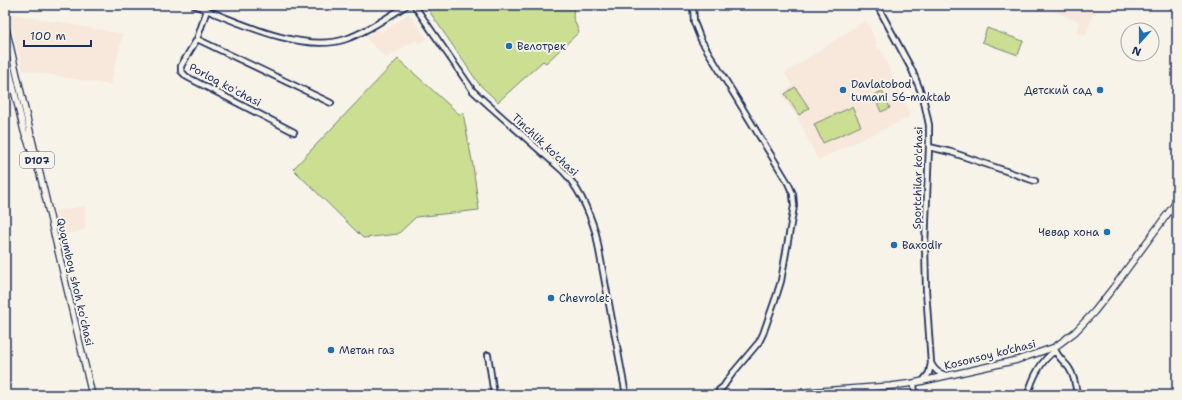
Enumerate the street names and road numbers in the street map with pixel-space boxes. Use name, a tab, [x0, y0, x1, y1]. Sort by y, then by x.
street label: Porloq koʻchasi	[186, 60, 264, 110]
street label: Tinchlik ko'chasi	[509, 110, 581, 180]
street label: Sportchilar ko'chasi	[910, 126, 926, 230]
road number: D107	[20, 152, 54, 168]
street label: Ququmboy shoh koʻchasi	[53, 217, 97, 347]
street label: Kosonsoy ko’chasi	[943, 336, 1037, 374]

